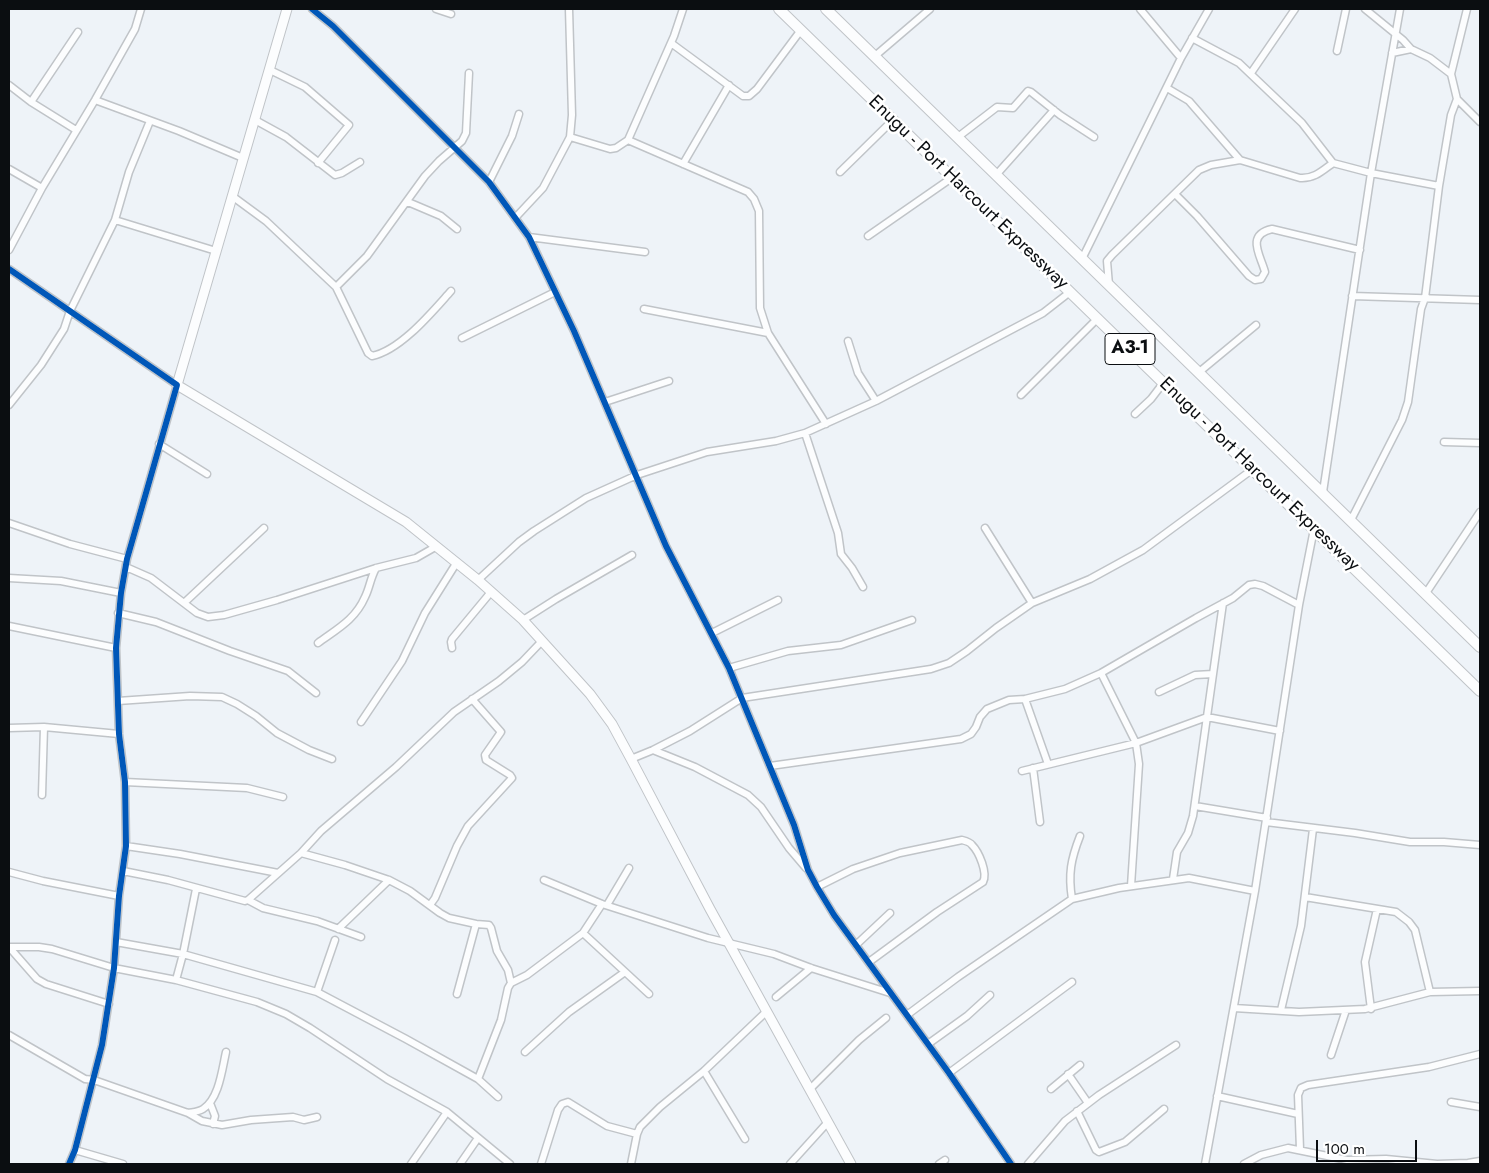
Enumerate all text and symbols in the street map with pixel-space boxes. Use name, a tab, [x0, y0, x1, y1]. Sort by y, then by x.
street label: Enugu - Port Harcourt Expressway	[863, 91, 1073, 295]
road number: A3-1	[1105, 334, 1155, 364]
street label: Enugu - Port Harcourt Expressway	[1154, 373, 1364, 577]
scale bar	[1319, 1130, 1420, 1162]
text: 100 m	[1324, 1138, 1365, 1160]

